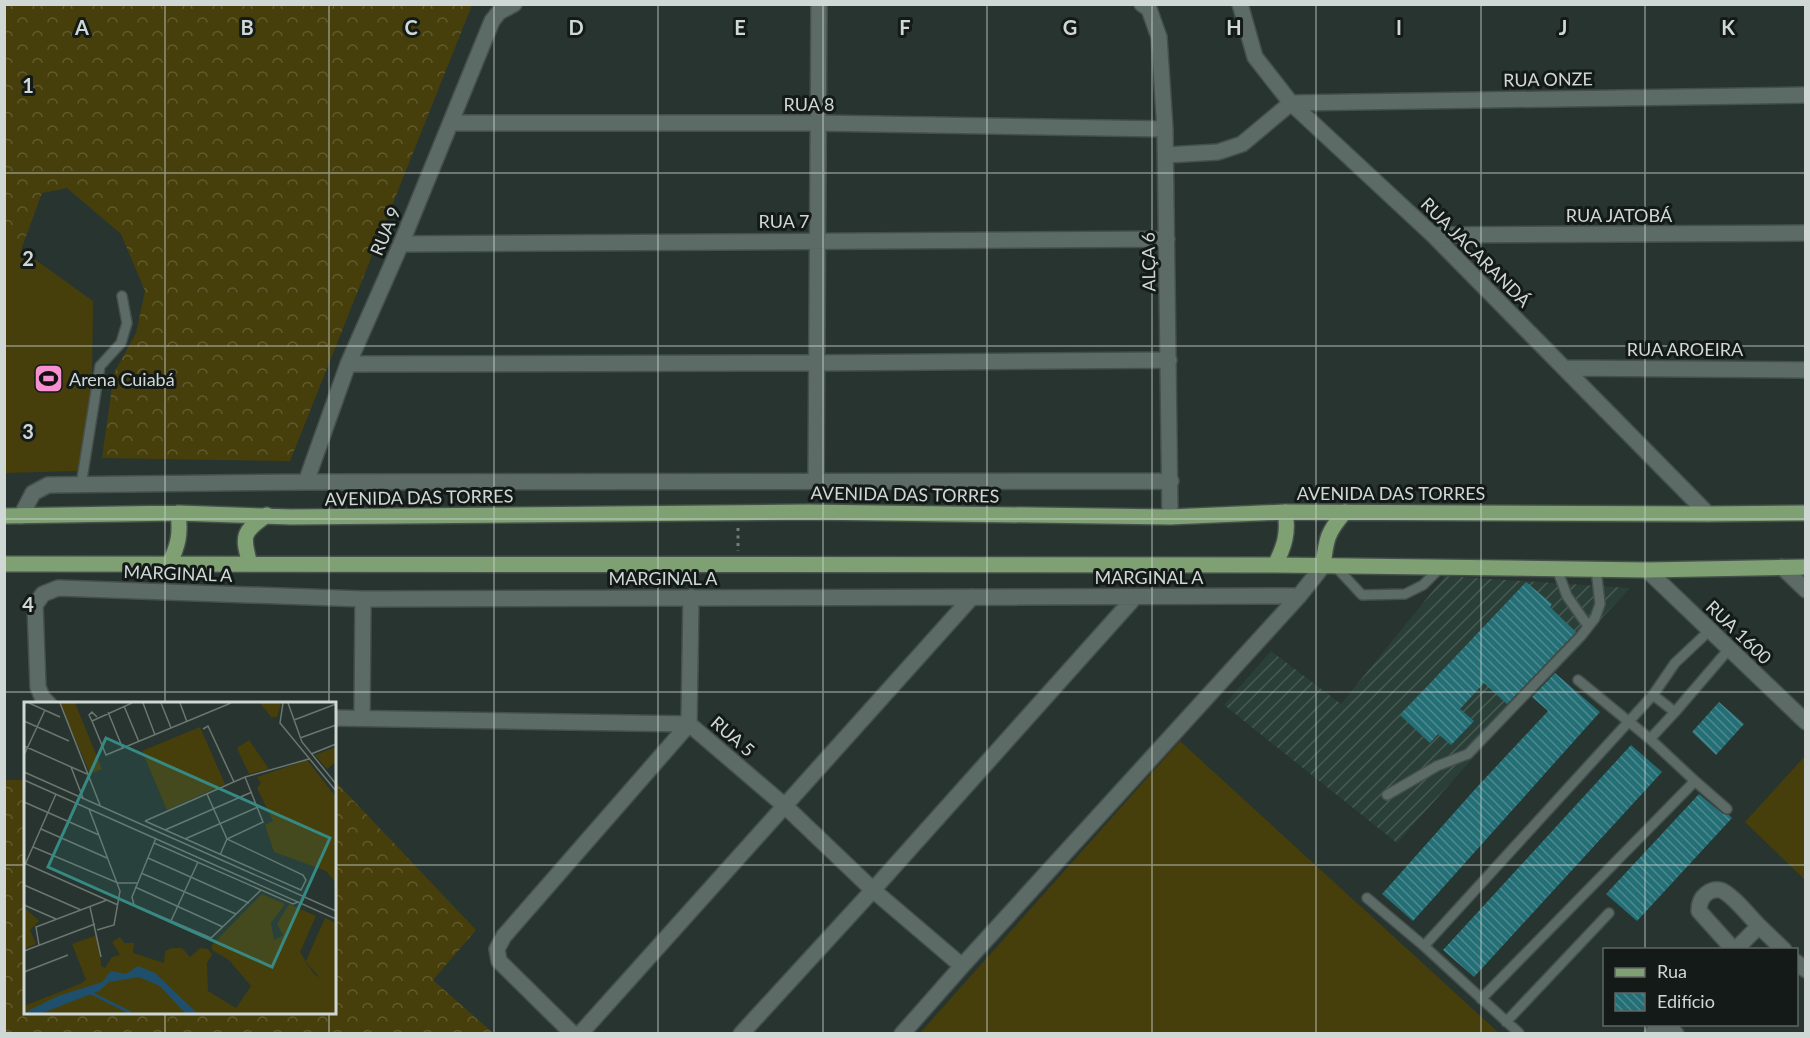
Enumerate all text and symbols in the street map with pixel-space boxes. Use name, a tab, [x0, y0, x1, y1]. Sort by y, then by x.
text: A	[74, 15, 89, 39]
text: B	[240, 15, 254, 39]
text: C	[404, 15, 418, 39]
text: D	[568, 15, 584, 39]
text: E	[734, 15, 746, 39]
text: F	[899, 15, 911, 39]
text: G	[1063, 15, 1077, 39]
text: H	[1226, 15, 1242, 39]
text: I	[1396, 15, 1402, 39]
text: J	[1559, 15, 1567, 39]
text: K	[1721, 15, 1735, 39]
street label: RUA ONZE	[1503, 67, 1593, 91]
text: 1	[22, 73, 34, 97]
street label: RUA 8	[784, 93, 834, 115]
street label: RUA JACARANDÁ	[1417, 193, 1536, 312]
street label: RUA 9	[365, 203, 405, 259]
street label: RUA JATOBÁ	[1566, 204, 1673, 226]
street label: RUA 7	[759, 210, 809, 232]
street label: ALÇA 6	[1136, 232, 1160, 292]
text: 2	[22, 246, 34, 270]
street label: RUA AROEIRA	[1627, 338, 1744, 360]
sports icon: Arena Cuiabá	[32, 363, 64, 395]
place label: Arena Cuiabá	[69, 368, 175, 390]
text: 3	[22, 419, 34, 443]
street label: AVENIDA DAS TORRES	[810, 481, 1000, 507]
street label: AVENIDA DAS TORRES	[1297, 482, 1485, 504]
street label: AVENIDA DAS TORRES	[324, 484, 514, 510]
street label: MARGINAL A	[123, 560, 234, 586]
street label: MARGINAL A	[1094, 566, 1204, 588]
street label: MARGINAL A	[608, 567, 718, 589]
text: 4	[22, 592, 34, 616]
street label: RUA 1600	[1702, 596, 1776, 668]
inset map	[24, 702, 336, 1014]
street label: RUA 5	[707, 711, 759, 761]
legend	[1603, 948, 1798, 1026]
text: Rua	[1657, 960, 1687, 982]
text: Edifício	[1657, 990, 1715, 1012]

